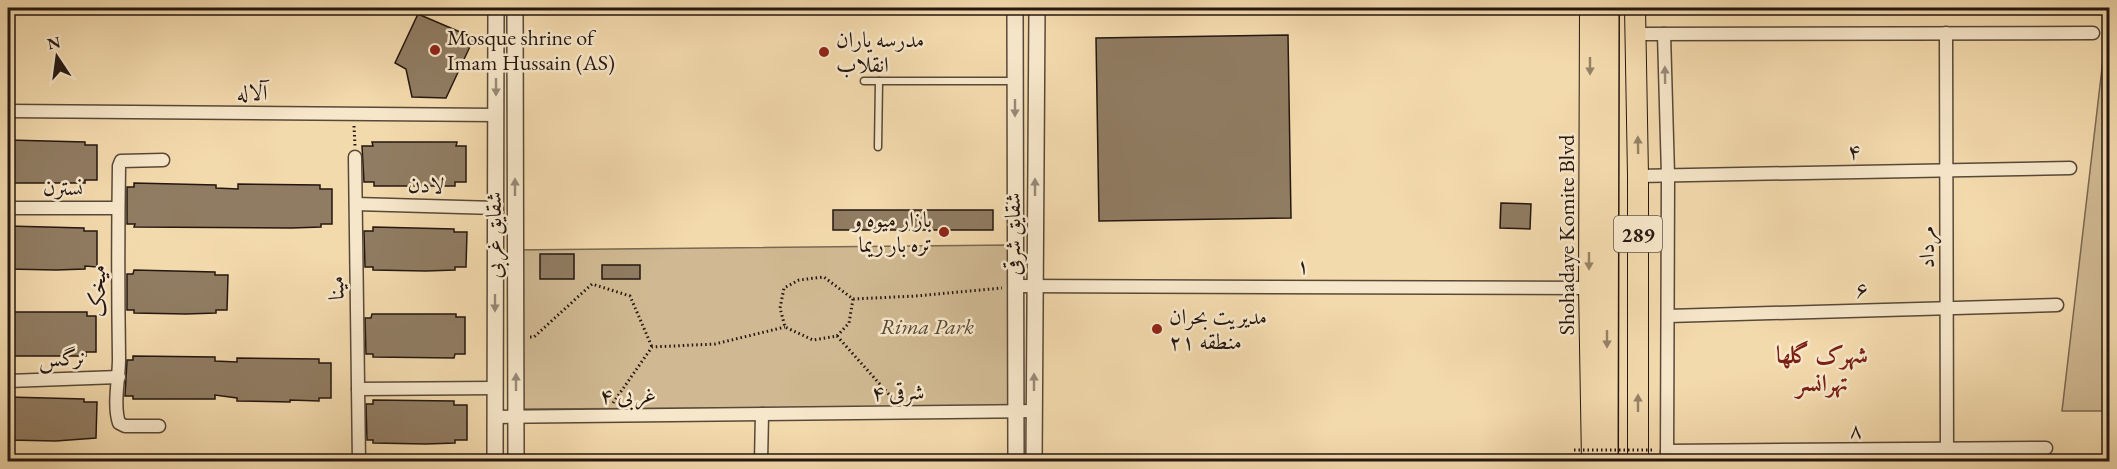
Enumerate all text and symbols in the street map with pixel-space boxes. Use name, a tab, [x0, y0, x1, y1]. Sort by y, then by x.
place label: Mosque shrine of Imam Hussain (AS)	[447, 23, 615, 77]
place label: مدرسه یاران انقلاب	[836, 25, 924, 79]
north arrow	[27, 27, 87, 87]
text: N	[45, 31, 62, 55]
marker: Mosque shrine of Imam Hussain (AS)	[428, 43, 442, 57]
marker: مدرسه یاران انقلاب	[817, 45, 831, 59]
one-way arrow	[1585, 56, 1595, 75]
one-way arrow	[1661, 65, 1670, 84]
one-way arrow	[491, 77, 501, 96]
street label: آلاله	[237, 78, 270, 107]
one-way arrow	[1010, 98, 1020, 117]
street label: Shohadaye Komite Blvd	[1552, 134, 1581, 335]
one-way arrow	[1633, 136, 1642, 155]
street label: ۴	[1847, 136, 1861, 166]
street label: لادن	[407, 170, 445, 200]
street label: نسترن	[43, 173, 83, 202]
one-way arrow	[510, 178, 520, 197]
one-way arrow	[1030, 178, 1040, 197]
street label: شقایق غربی	[479, 192, 510, 278]
street label: شقایق شرقی	[998, 192, 1027, 276]
place label: بازار میوه و تره بار ریما	[851, 205, 932, 259]
road number: 289	[1614, 216, 1662, 252]
marker: بازار میوه و تره بار ریما	[937, 225, 951, 239]
street label: مرداد	[1912, 226, 1942, 268]
street label: ۱	[1297, 251, 1309, 280]
one-way arrow	[1584, 251, 1594, 270]
street label: میخک	[83, 265, 112, 317]
street label: ۶	[1855, 274, 1869, 304]
street label: مینا	[321, 276, 351, 300]
one-way arrow	[490, 293, 500, 312]
place label: مدیریت بحران منطقه ۲۱	[1169, 302, 1267, 356]
park label: Rima Park	[880, 312, 974, 341]
marker: مدیریت بحران منطقه ۲۱	[1150, 322, 1164, 336]
one-way arrow	[1602, 329, 1612, 348]
district label: شهرک گلها تهرانسر	[1776, 339, 1868, 399]
street label: نرگس	[38, 343, 86, 374]
one-way arrow	[511, 373, 521, 392]
one-way arrow	[1029, 373, 1039, 392]
street label: ۴ شرقی	[871, 377, 925, 407]
street label: ۴ غربی	[600, 380, 656, 412]
one-way arrow	[1633, 394, 1643, 413]
street label: ۸	[1850, 415, 1862, 444]

